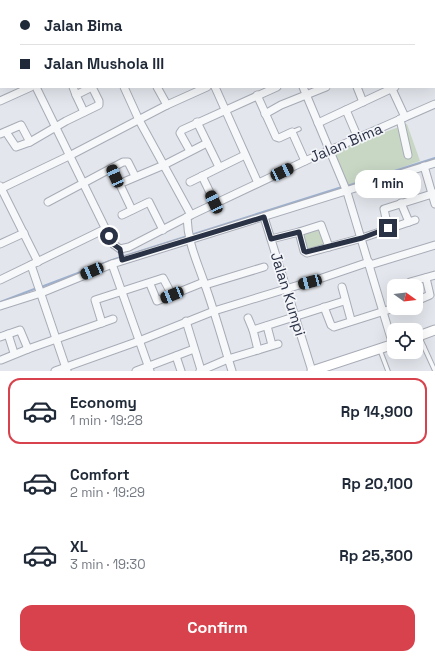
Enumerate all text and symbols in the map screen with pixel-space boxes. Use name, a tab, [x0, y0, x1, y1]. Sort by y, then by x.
text: Jalan Bima	[44, 16, 122, 35]
text: Jalan Mushola III	[44, 54, 164, 73]
street label: Jalan Bima	[306, 118, 386, 166]
car	[269, 161, 295, 183]
car	[105, 163, 125, 189]
callout: 1 min	[355, 170, 421, 198]
text: 1 min	[372, 175, 404, 192]
car	[203, 189, 225, 215]
route end	[379, 219, 397, 237]
route start	[100, 227, 118, 245]
street label: Jalan Kumpi	[267, 250, 310, 338]
car	[79, 261, 105, 281]
car	[297, 273, 323, 291]
north arrow	[387, 279, 423, 315]
map controls	[387, 279, 423, 359]
car	[159, 285, 185, 305]
button: locate	[387, 323, 423, 359]
icon: car	[22, 393, 58, 429]
text: Economy	[70, 393, 137, 412]
text: Rp 14,900	[341, 402, 413, 421]
text: 1 min · 19:28	[70, 412, 143, 429]
icon: car	[22, 465, 58, 501]
text: Comfort	[70, 465, 130, 484]
text: Rp 20,100	[342, 474, 413, 493]
text: 2 min · 19:29	[70, 484, 145, 501]
icon: car	[22, 537, 58, 573]
text: XL	[70, 537, 88, 556]
text: Rp 25,300	[339, 546, 413, 565]
text: 3 min · 19:30	[70, 556, 146, 573]
button: Confirm	[20, 605, 415, 651]

